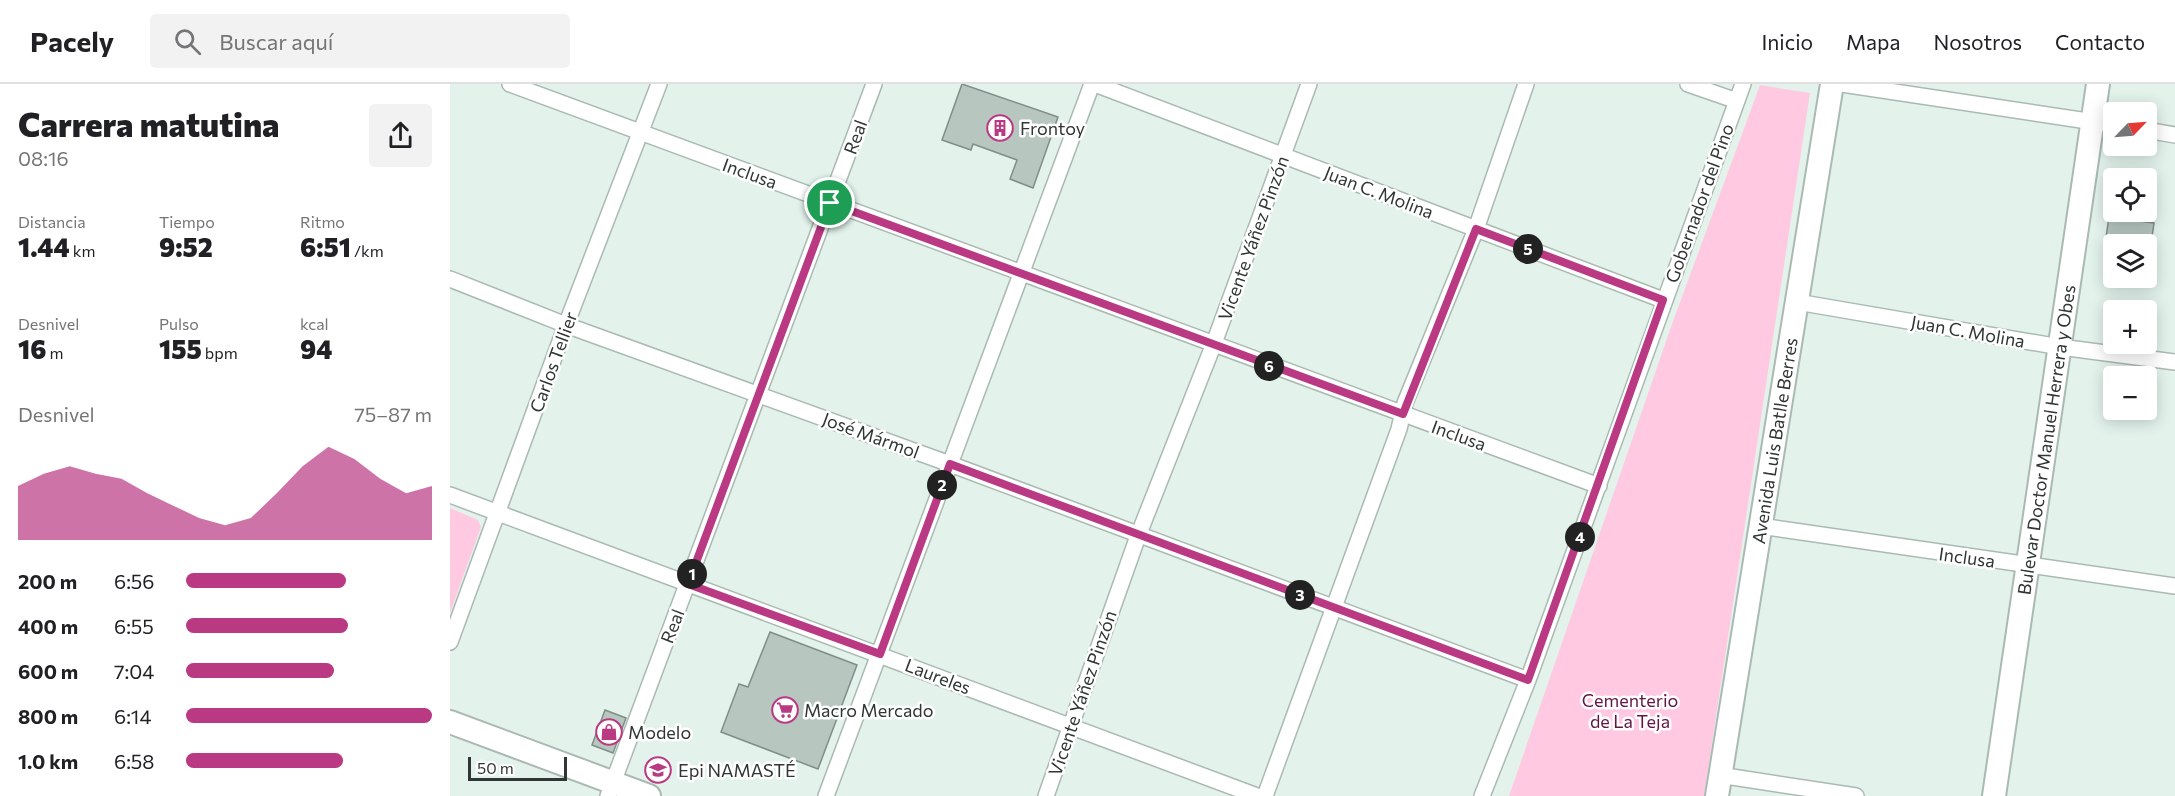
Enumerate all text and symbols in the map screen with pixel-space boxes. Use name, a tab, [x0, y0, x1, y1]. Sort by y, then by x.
search box	[150, 14, 570, 68]
text: Pacely	[30, 24, 114, 58]
icon: search	[171, 25, 204, 58]
text: Buscar aquí	[219, 28, 333, 55]
text: Inicio	[1761, 29, 1813, 54]
text: Mapa	[1846, 29, 1900, 54]
text: Nosotros	[1933, 29, 2022, 54]
text: Contacto	[2055, 29, 2145, 54]
north arrow	[2103, 102, 2157, 156]
map controls	[2103, 102, 2157, 420]
text: Carrera matutina	[18, 103, 279, 144]
button: share	[369, 104, 432, 167]
building icon: Frontoy	[985, 113, 1015, 143]
street label: Real	[839, 117, 871, 157]
place label: Frontoy	[1020, 117, 1085, 139]
street label: Gobernador del Pino	[1660, 120, 1738, 286]
text: 08:16	[18, 146, 69, 170]
street label: Inclusa	[720, 153, 780, 193]
street label: Vicente Yáñez Pinzón	[1213, 153, 1293, 323]
street label: Juan C. Molina	[1321, 161, 1437, 223]
button: locate	[2103, 168, 2157, 222]
pin	[804, 177, 855, 228]
icon: arrive	[813, 186, 846, 219]
text: Distancia	[18, 212, 86, 231]
text: Tiempo	[159, 212, 215, 231]
text: Ritmo	[300, 212, 345, 231]
text: 1.44	[18, 231, 70, 262]
text: 9:52	[159, 231, 213, 262]
text: 6:51	[300, 231, 351, 262]
pin: 5	[1513, 234, 1543, 264]
button: layers	[2103, 234, 2157, 288]
text: 5	[1523, 239, 1533, 258]
text: km	[70, 241, 95, 260]
text: /km	[351, 241, 384, 260]
street label: Bulevar Doctor Manuel Herrera y Obes	[2013, 283, 2080, 596]
button: +	[2103, 300, 2157, 354]
street label: Carlos Tellier	[525, 309, 581, 415]
street label: Juan C. Molina	[1909, 310, 2027, 352]
text: Desnivel	[18, 314, 79, 333]
text: Pulso	[159, 314, 199, 333]
text: kcal	[300, 314, 329, 333]
text: 16	[18, 333, 46, 364]
text: 155	[159, 333, 202, 364]
text: 94	[300, 333, 332, 364]
street label: Avenida Luis Batlle Berres	[1747, 336, 1802, 545]
text: m	[46, 343, 63, 362]
text: bpm	[202, 343, 238, 362]
pin: 6	[1254, 351, 1284, 381]
text: 6	[1264, 356, 1274, 375]
button: −	[2103, 366, 2157, 420]
text: Desnivel	[18, 402, 95, 426]
text: 75–87 m	[354, 402, 432, 426]
street label: José Mármol	[820, 407, 922, 463]
street label: Inclusa	[1429, 415, 1489, 455]
pin: 2	[927, 470, 957, 500]
text: 2	[937, 475, 947, 494]
pin: 4	[1565, 522, 1595, 552]
text: 4	[1575, 527, 1585, 546]
street label: Inclusa	[1938, 542, 1996, 572]
pin: 1	[677, 559, 707, 589]
text: 1	[688, 564, 696, 583]
text: 200 m	[18, 569, 77, 593]
text: 6:56	[114, 569, 155, 593]
pin: 3	[1285, 580, 1315, 610]
text: 3	[1295, 585, 1305, 604]
street label: Real	[655, 606, 689, 646]
street label: Vicente Yáñez Pinzón	[1043, 607, 1121, 779]
text: 400 m	[18, 614, 78, 638]
text: 6:55	[114, 614, 154, 638]
street label: Laureles	[902, 653, 974, 699]
text: 600 m	[18, 659, 78, 683]
text: 7:04	[114, 659, 154, 683]
park label: Cementerio de La Teja	[1582, 689, 1678, 732]
supermarket icon: Macro Mercado	[770, 695, 800, 725]
place label: Macro Mercado	[804, 699, 933, 721]
text: 800 m	[18, 704, 78, 728]
text: 6:14	[114, 704, 151, 728]
shop icon: Modelo	[594, 717, 624, 747]
place label: Modelo	[628, 721, 691, 743]
text: 1.0 km	[18, 749, 78, 773]
text: 6:58	[114, 749, 155, 773]
scale bar	[468, 754, 567, 782]
school or university icon: Epi NAMASTÉ	[643, 755, 673, 785]
text: 50 m	[477, 758, 514, 777]
place label: Epi NAMASTÉ	[678, 759, 796, 781]

